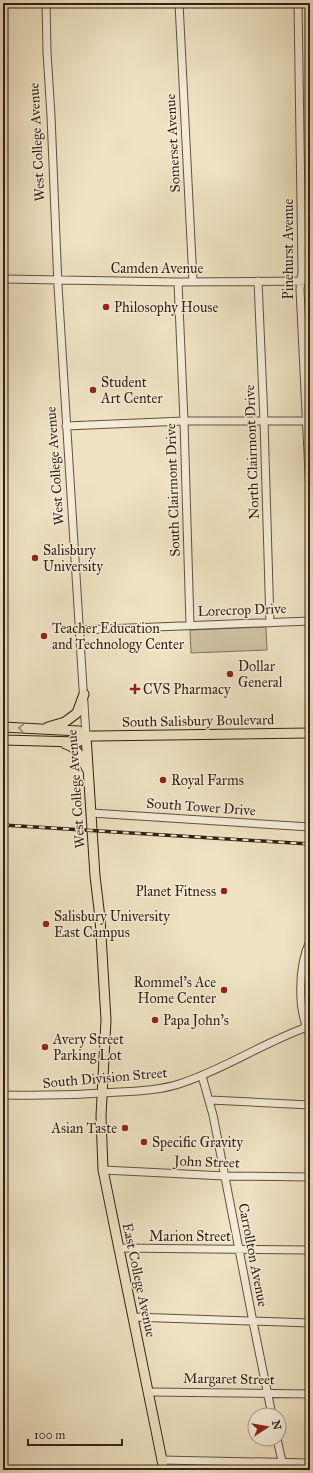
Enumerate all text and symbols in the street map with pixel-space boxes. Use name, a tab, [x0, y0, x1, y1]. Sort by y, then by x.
street label: West College Avenue	[25, 82, 49, 202]
street label: Somerset Avenue	[162, 93, 184, 193]
street label: Pinehurst Avenue	[280, 198, 297, 299]
street label: Camden Avenue	[111, 260, 203, 277]
place label: Philosophy House	[114, 299, 218, 316]
marker: Philosophy House	[101, 302, 111, 312]
place label: Student Art Center	[100, 374, 163, 407]
street label: North Clairmont Drive	[241, 384, 263, 520]
marker: Student Art Center	[88, 385, 98, 395]
street label: West College Avenue	[42, 406, 68, 526]
street label: South Clairmont Drive	[162, 423, 184, 557]
place label: Salisbury University	[43, 542, 103, 575]
marker: Salisbury University	[30, 553, 40, 563]
street label: Lorecrop Drive	[197, 600, 287, 620]
place label: Teacher Education and Technology Center	[52, 620, 185, 653]
marker: Teacher Education and Technology Center	[39, 631, 49, 641]
place label: Dollar General	[238, 658, 283, 691]
marker: Dollar General	[225, 669, 235, 679]
place label: CVS Pharmacy	[143, 681, 231, 698]
marker: CVS Pharmacy	[130, 684, 140, 694]
street label: South Salisbury Boulevard	[122, 711, 274, 731]
one-way arrow	[18, 723, 24, 732]
street label: West College Avenue	[63, 729, 89, 849]
place label: Royal Farms	[171, 772, 244, 789]
marker: Royal Farms	[158, 775, 168, 785]
street label: South Tower Drive	[146, 795, 256, 819]
place label: Planet Fitness	[135, 883, 216, 900]
marker: Planet Fitness	[219, 886, 229, 896]
place label: Salisbury University East Campus	[54, 908, 170, 941]
marker: Salisbury University East Campus	[41, 919, 51, 929]
place label: Rommel's Ace Home Center	[133, 974, 217, 1007]
marker: Rommel's Ace Home Center	[219, 985, 229, 995]
place label: Papa John's	[163, 1012, 229, 1030]
marker: Papa John's	[150, 1015, 160, 1025]
place label: Avery Street Parking Lot	[52, 1031, 124, 1064]
marker: Avery Street Parking Lot	[40, 1042, 50, 1052]
street label: South Division Street	[42, 1064, 168, 1092]
place label: Asian Taste	[51, 1120, 117, 1137]
marker: Asian Taste	[120, 1123, 130, 1133]
place label: Specific Gravity	[152, 1134, 243, 1151]
marker: Specific Gravity	[139, 1137, 149, 1147]
street label: John Street	[172, 1152, 240, 1173]
street label: Carrollton Avenue	[235, 1202, 271, 1308]
street label: East College Avenue	[119, 1221, 159, 1339]
street label: Marion Street	[149, 1228, 231, 1245]
street label: Margaret Street	[183, 1370, 275, 1388]
north arrow	[247, 1407, 287, 1447]
text: N	[269, 1419, 284, 1432]
scale bar	[28, 1421, 122, 1447]
text: 100 m	[34, 1428, 65, 1442]

